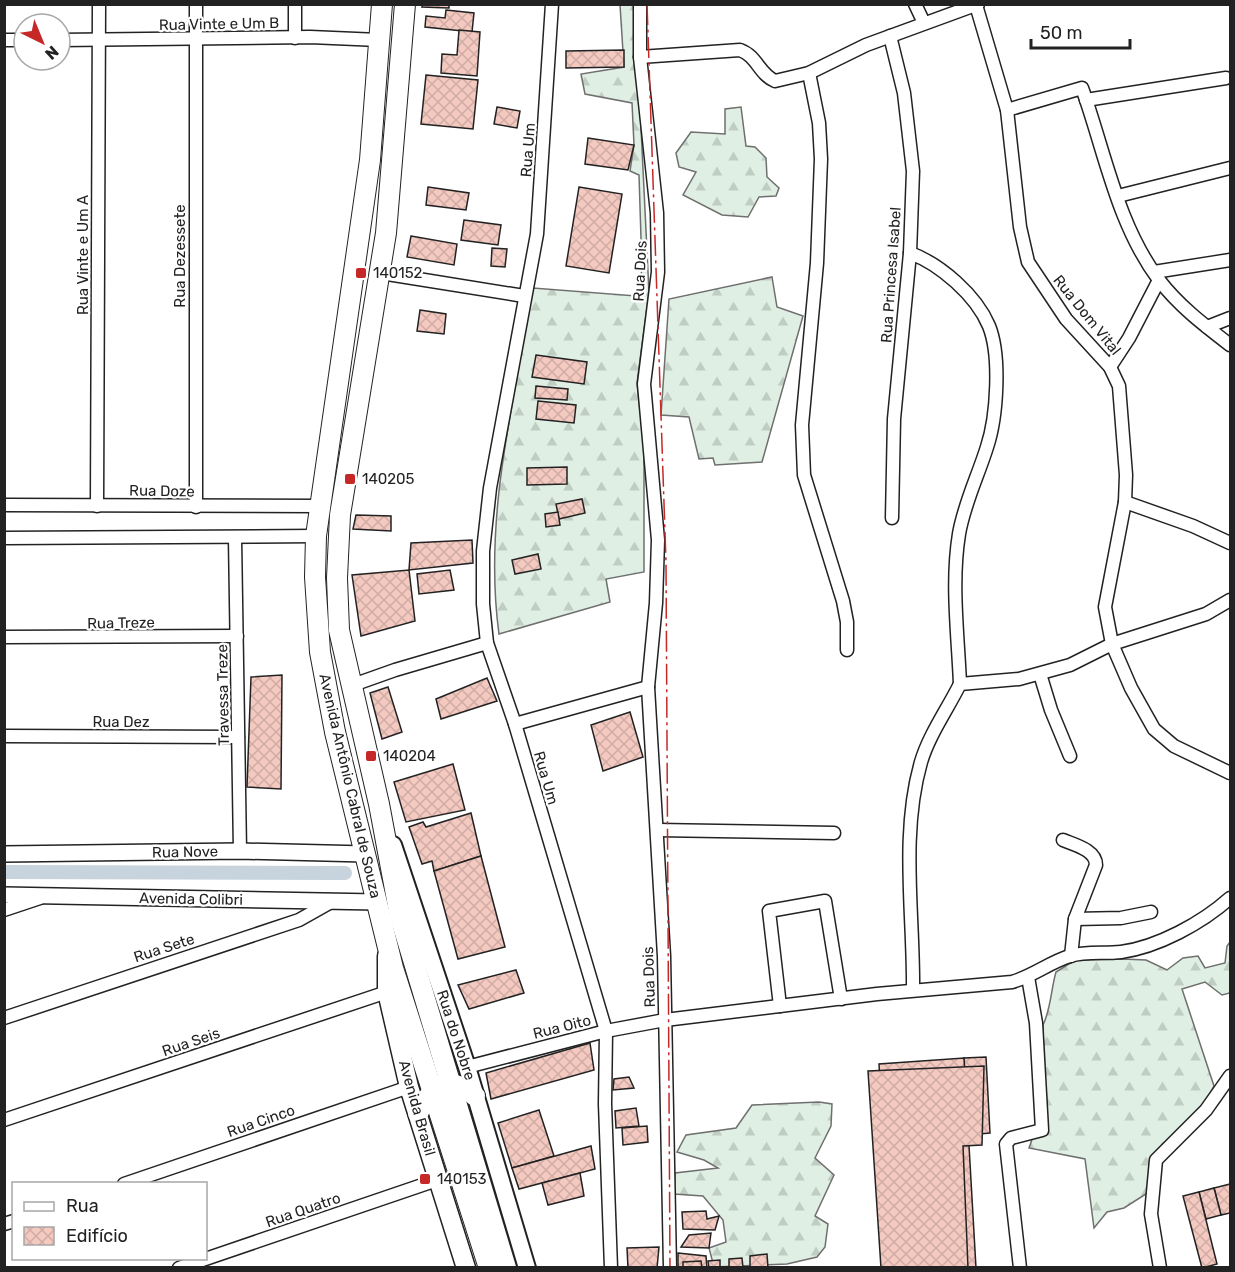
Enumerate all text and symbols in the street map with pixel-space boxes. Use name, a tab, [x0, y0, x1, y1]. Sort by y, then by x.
north arrow	[12, 12, 72, 72]
scale bar	[1031, 12, 1130, 50]
street label: Rua Vinte e Um B	[159, 14, 279, 34]
text: 50 m	[1040, 22, 1083, 44]
text: N	[41, 42, 63, 63]
street label: Rua Um	[517, 122, 539, 178]
street label: Rua Vinte e Um A	[74, 195, 92, 315]
street label: Rua Dezessete	[171, 204, 189, 308]
street label: Rua Princesa Isabel	[877, 206, 905, 344]
street label: Rua Dois	[629, 240, 651, 302]
place label: 140152	[373, 264, 423, 282]
marker: 140152	[354, 266, 368, 280]
street label: Rua Dom Vital	[1049, 271, 1125, 359]
place label: 140205	[362, 470, 415, 488]
marker: 140205	[343, 472, 357, 486]
street label: Rua Doze	[129, 481, 195, 501]
street label: Rua Treze	[87, 613, 155, 633]
street label: Travessa Treze	[213, 644, 233, 746]
street label: Avenida Antônio Cabral de Souza	[315, 672, 385, 900]
street label: Rua Dez	[92, 713, 150, 731]
place label: 140204	[383, 747, 436, 765]
marker: 140204	[364, 749, 378, 763]
street label: Rua Um	[530, 749, 562, 807]
street label: Rua Nove	[152, 842, 218, 862]
street label: Avenida Colibri	[139, 889, 243, 909]
street label: Rua Sete	[131, 930, 197, 966]
street label: Rua Dois	[639, 946, 659, 1008]
street label: Rua do Nobre	[433, 988, 479, 1082]
street label: Rua Oito	[531, 1011, 593, 1043]
street label: Rua Seis	[160, 1024, 223, 1060]
street label: Avenida Brasil	[395, 1058, 439, 1158]
street label: Rua Cinco	[225, 1101, 297, 1141]
place label: 140153	[437, 1170, 487, 1188]
marker: 140153	[418, 1172, 432, 1186]
legend	[12, 1182, 207, 1260]
street label: Rua Quatro	[263, 1189, 343, 1231]
text: Rua	[66, 1195, 99, 1217]
text: Edifício	[66, 1225, 128, 1247]

